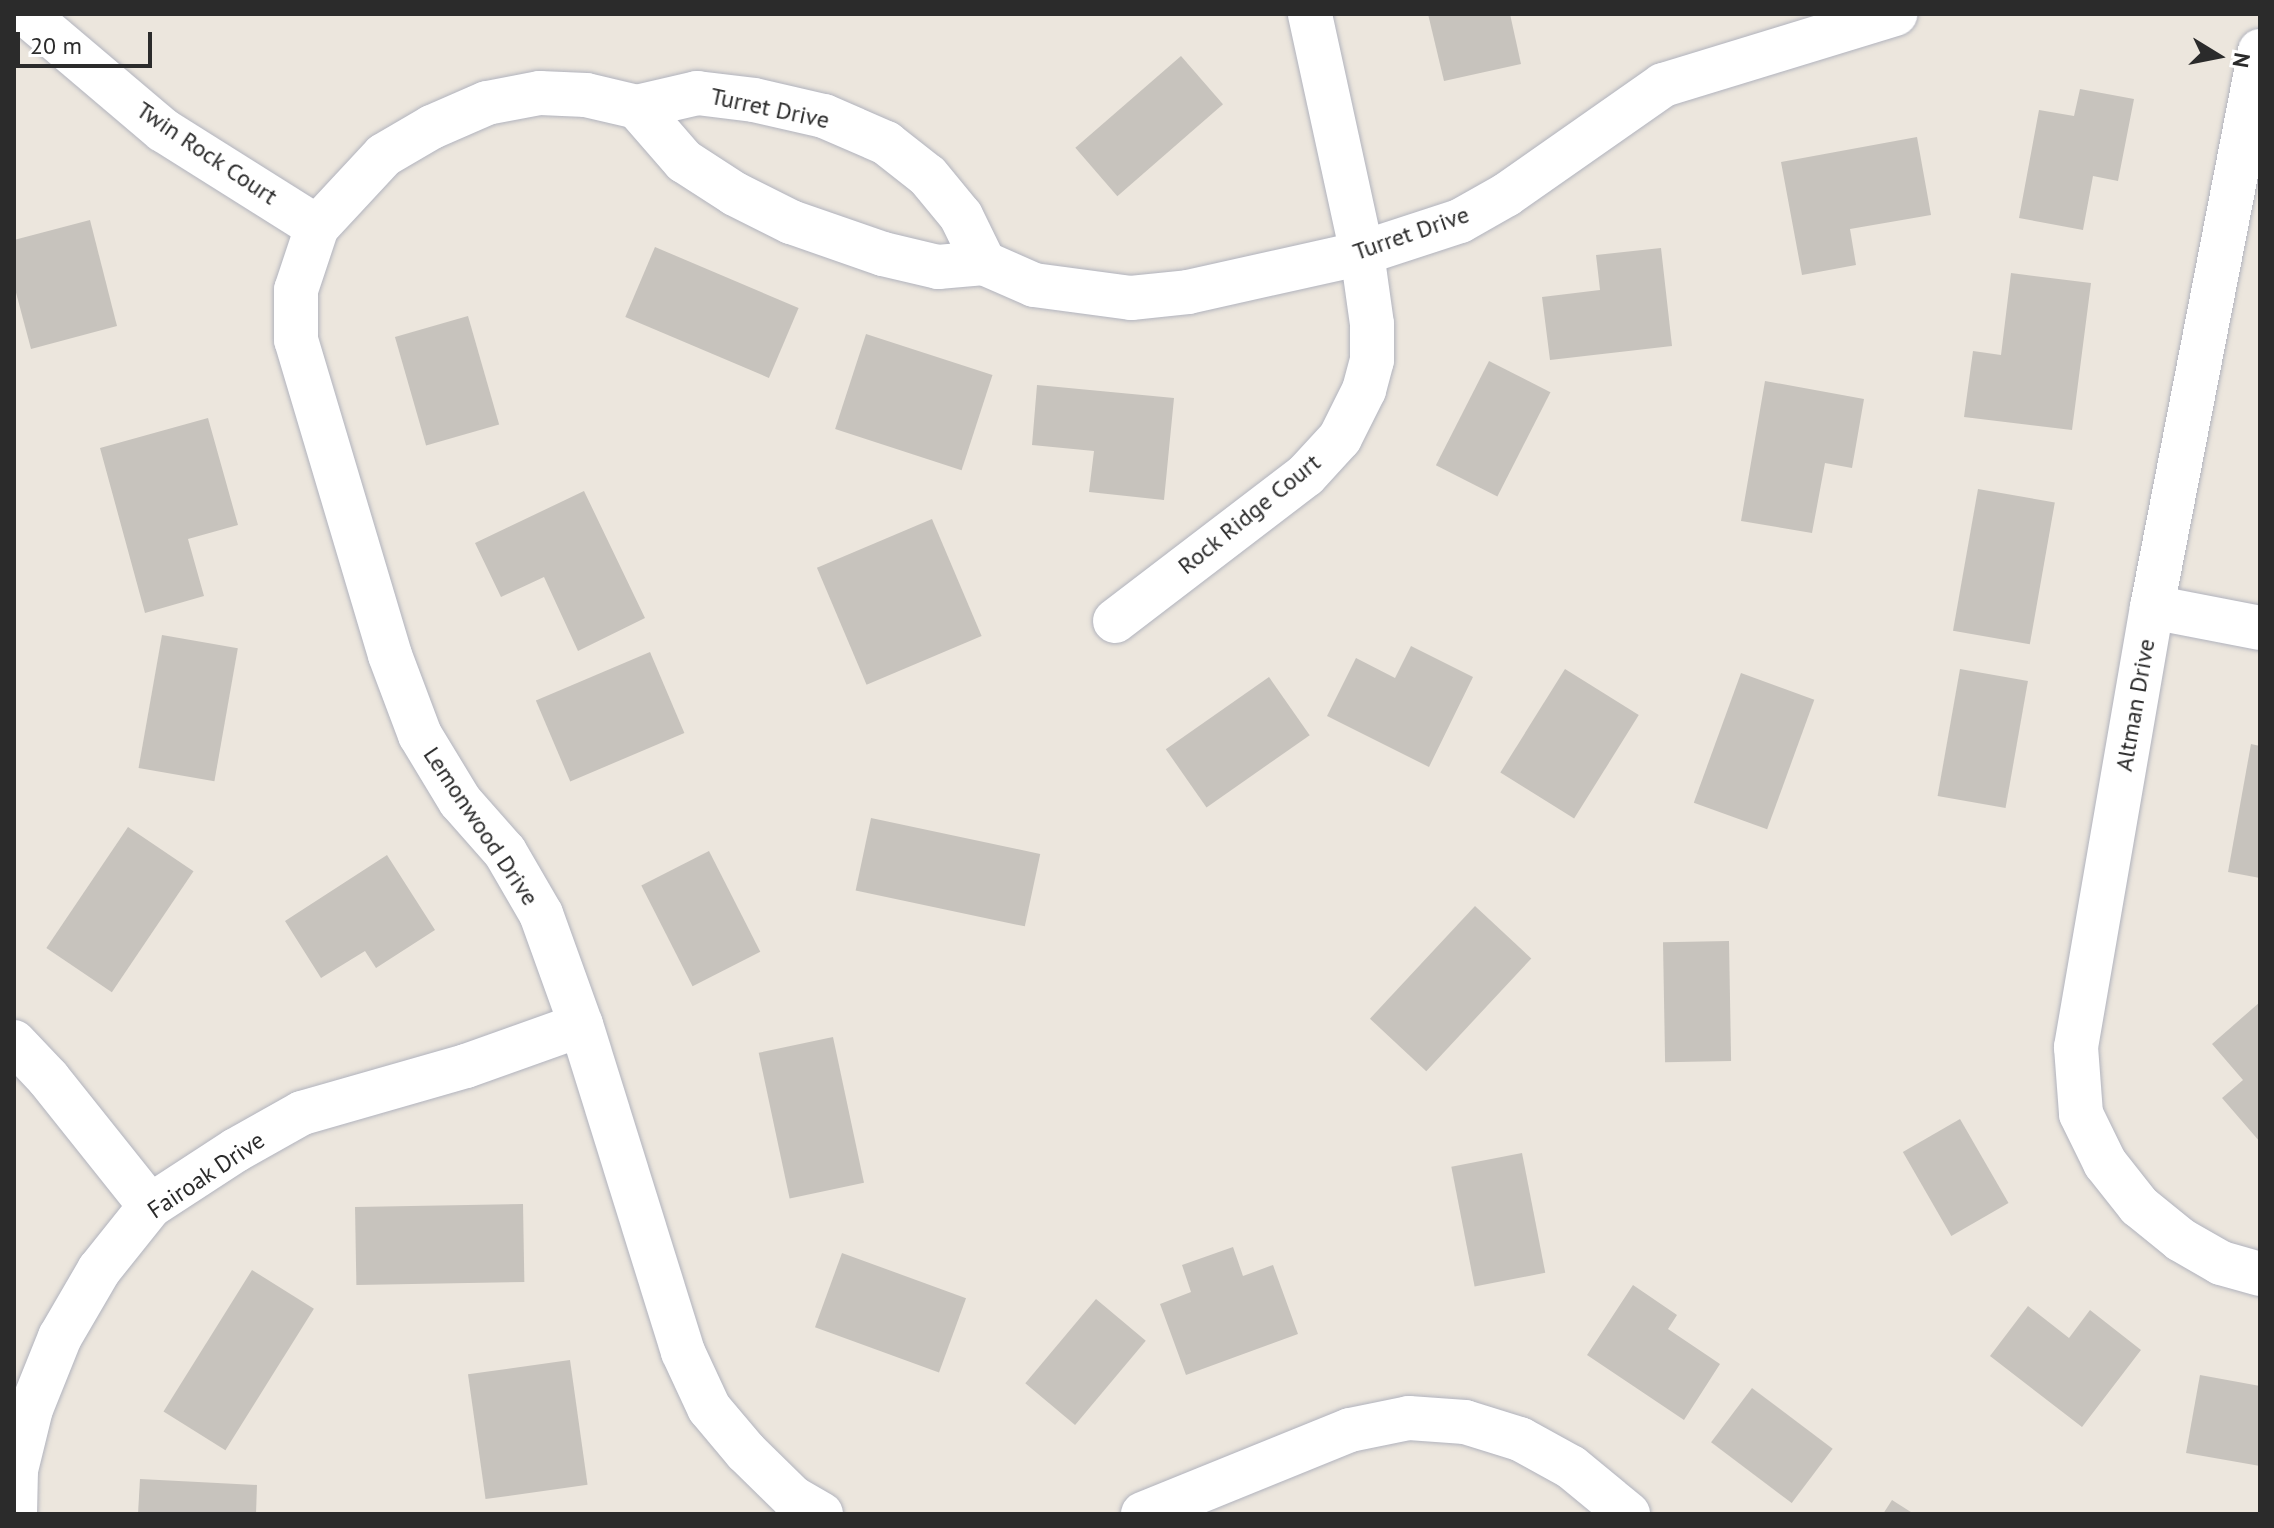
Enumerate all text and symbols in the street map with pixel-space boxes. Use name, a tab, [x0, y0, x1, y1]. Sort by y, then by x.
scale bar	[20, 16, 156, 66]
north arrow	[2178, 16, 2258, 96]
text: 20 m	[30, 30, 82, 61]
text: N	[2227, 51, 2257, 70]
street label: Turret Drive	[708, 81, 832, 135]
street label: Twin Rock Court	[131, 95, 283, 211]
street label: Turret Drive	[1349, 200, 1473, 266]
street label: Rock Ridge Court	[1172, 448, 1326, 580]
street label: Altman Drive	[2109, 637, 2161, 773]
street label: Lemonwood Drive	[417, 741, 545, 911]
street label: Fairoak Drive	[142, 1125, 270, 1225]

